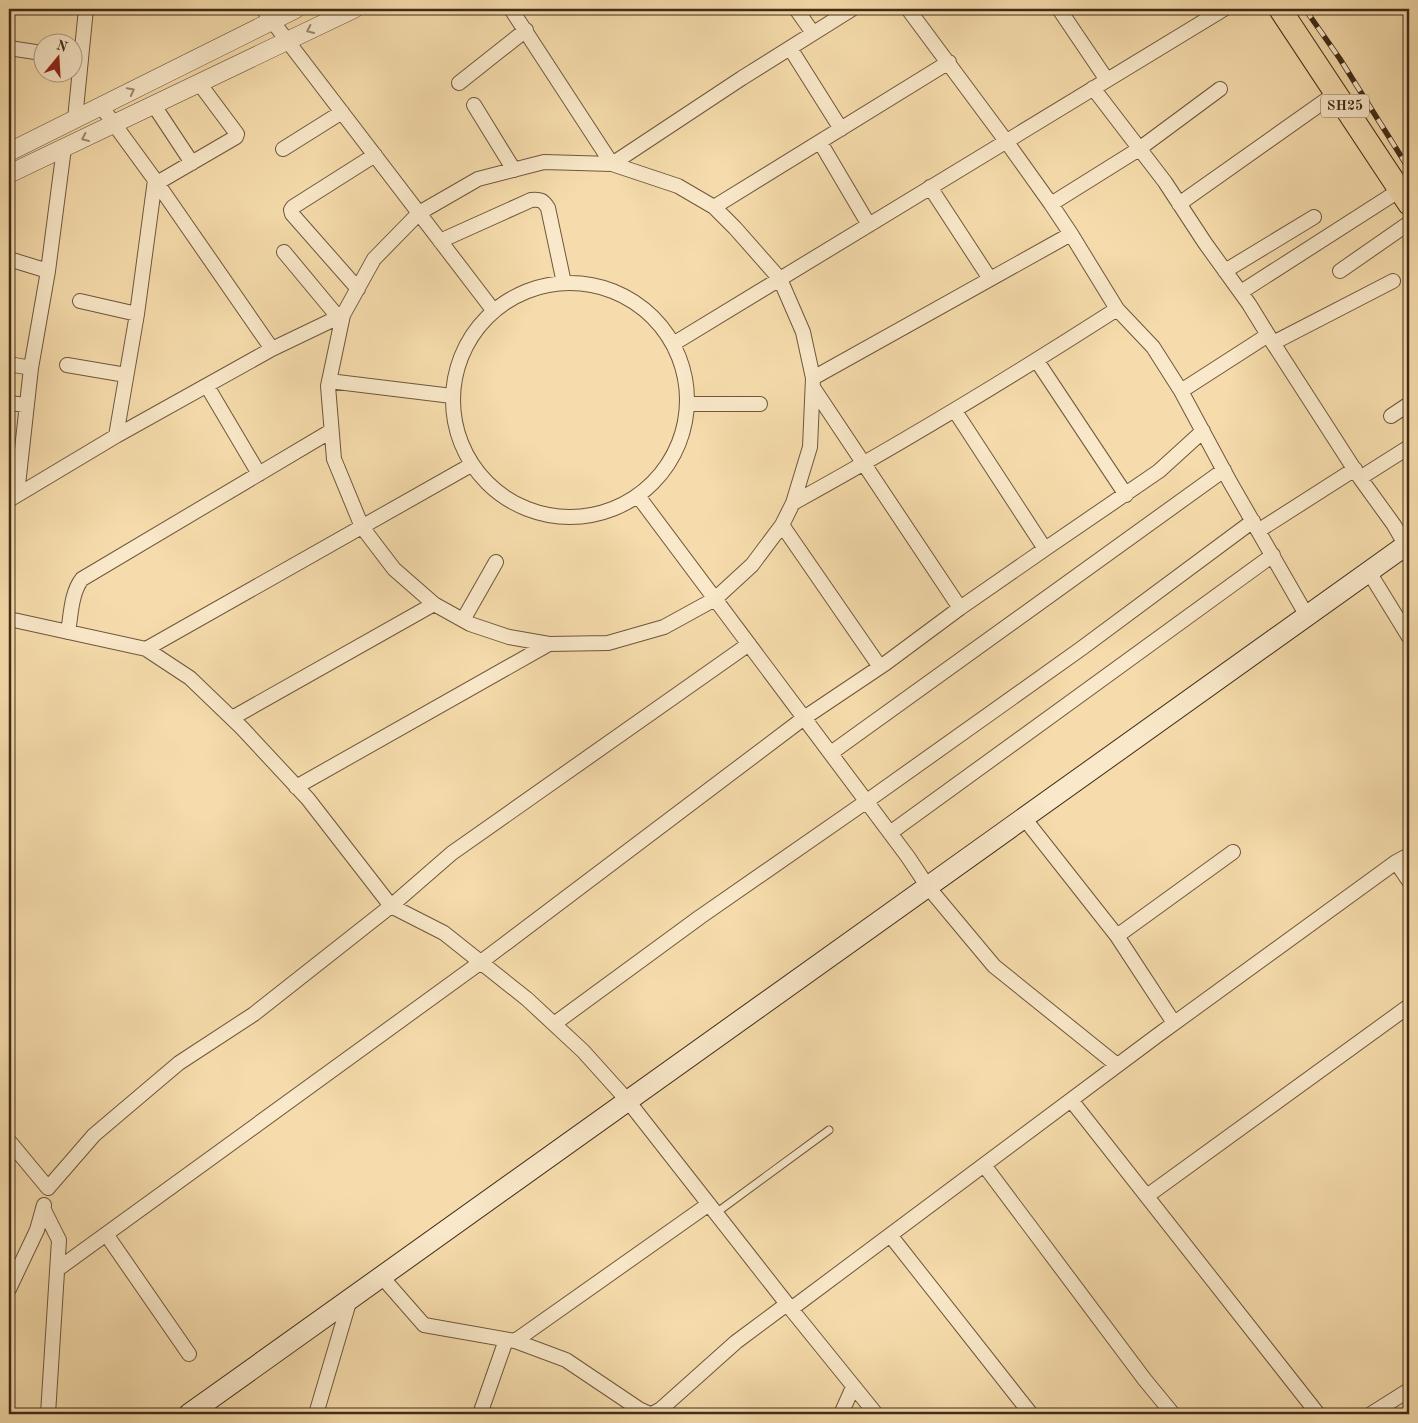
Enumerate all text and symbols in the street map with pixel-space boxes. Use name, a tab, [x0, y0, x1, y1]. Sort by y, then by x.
one-way arrow	[306, 23, 315, 34]
north arrow	[32, 32, 82, 82]
text: N	[54, 38, 69, 55]
one-way arrow	[126, 87, 135, 98]
road number: SH25	[1321, 94, 1369, 118]
one-way arrow	[81, 132, 90, 142]

